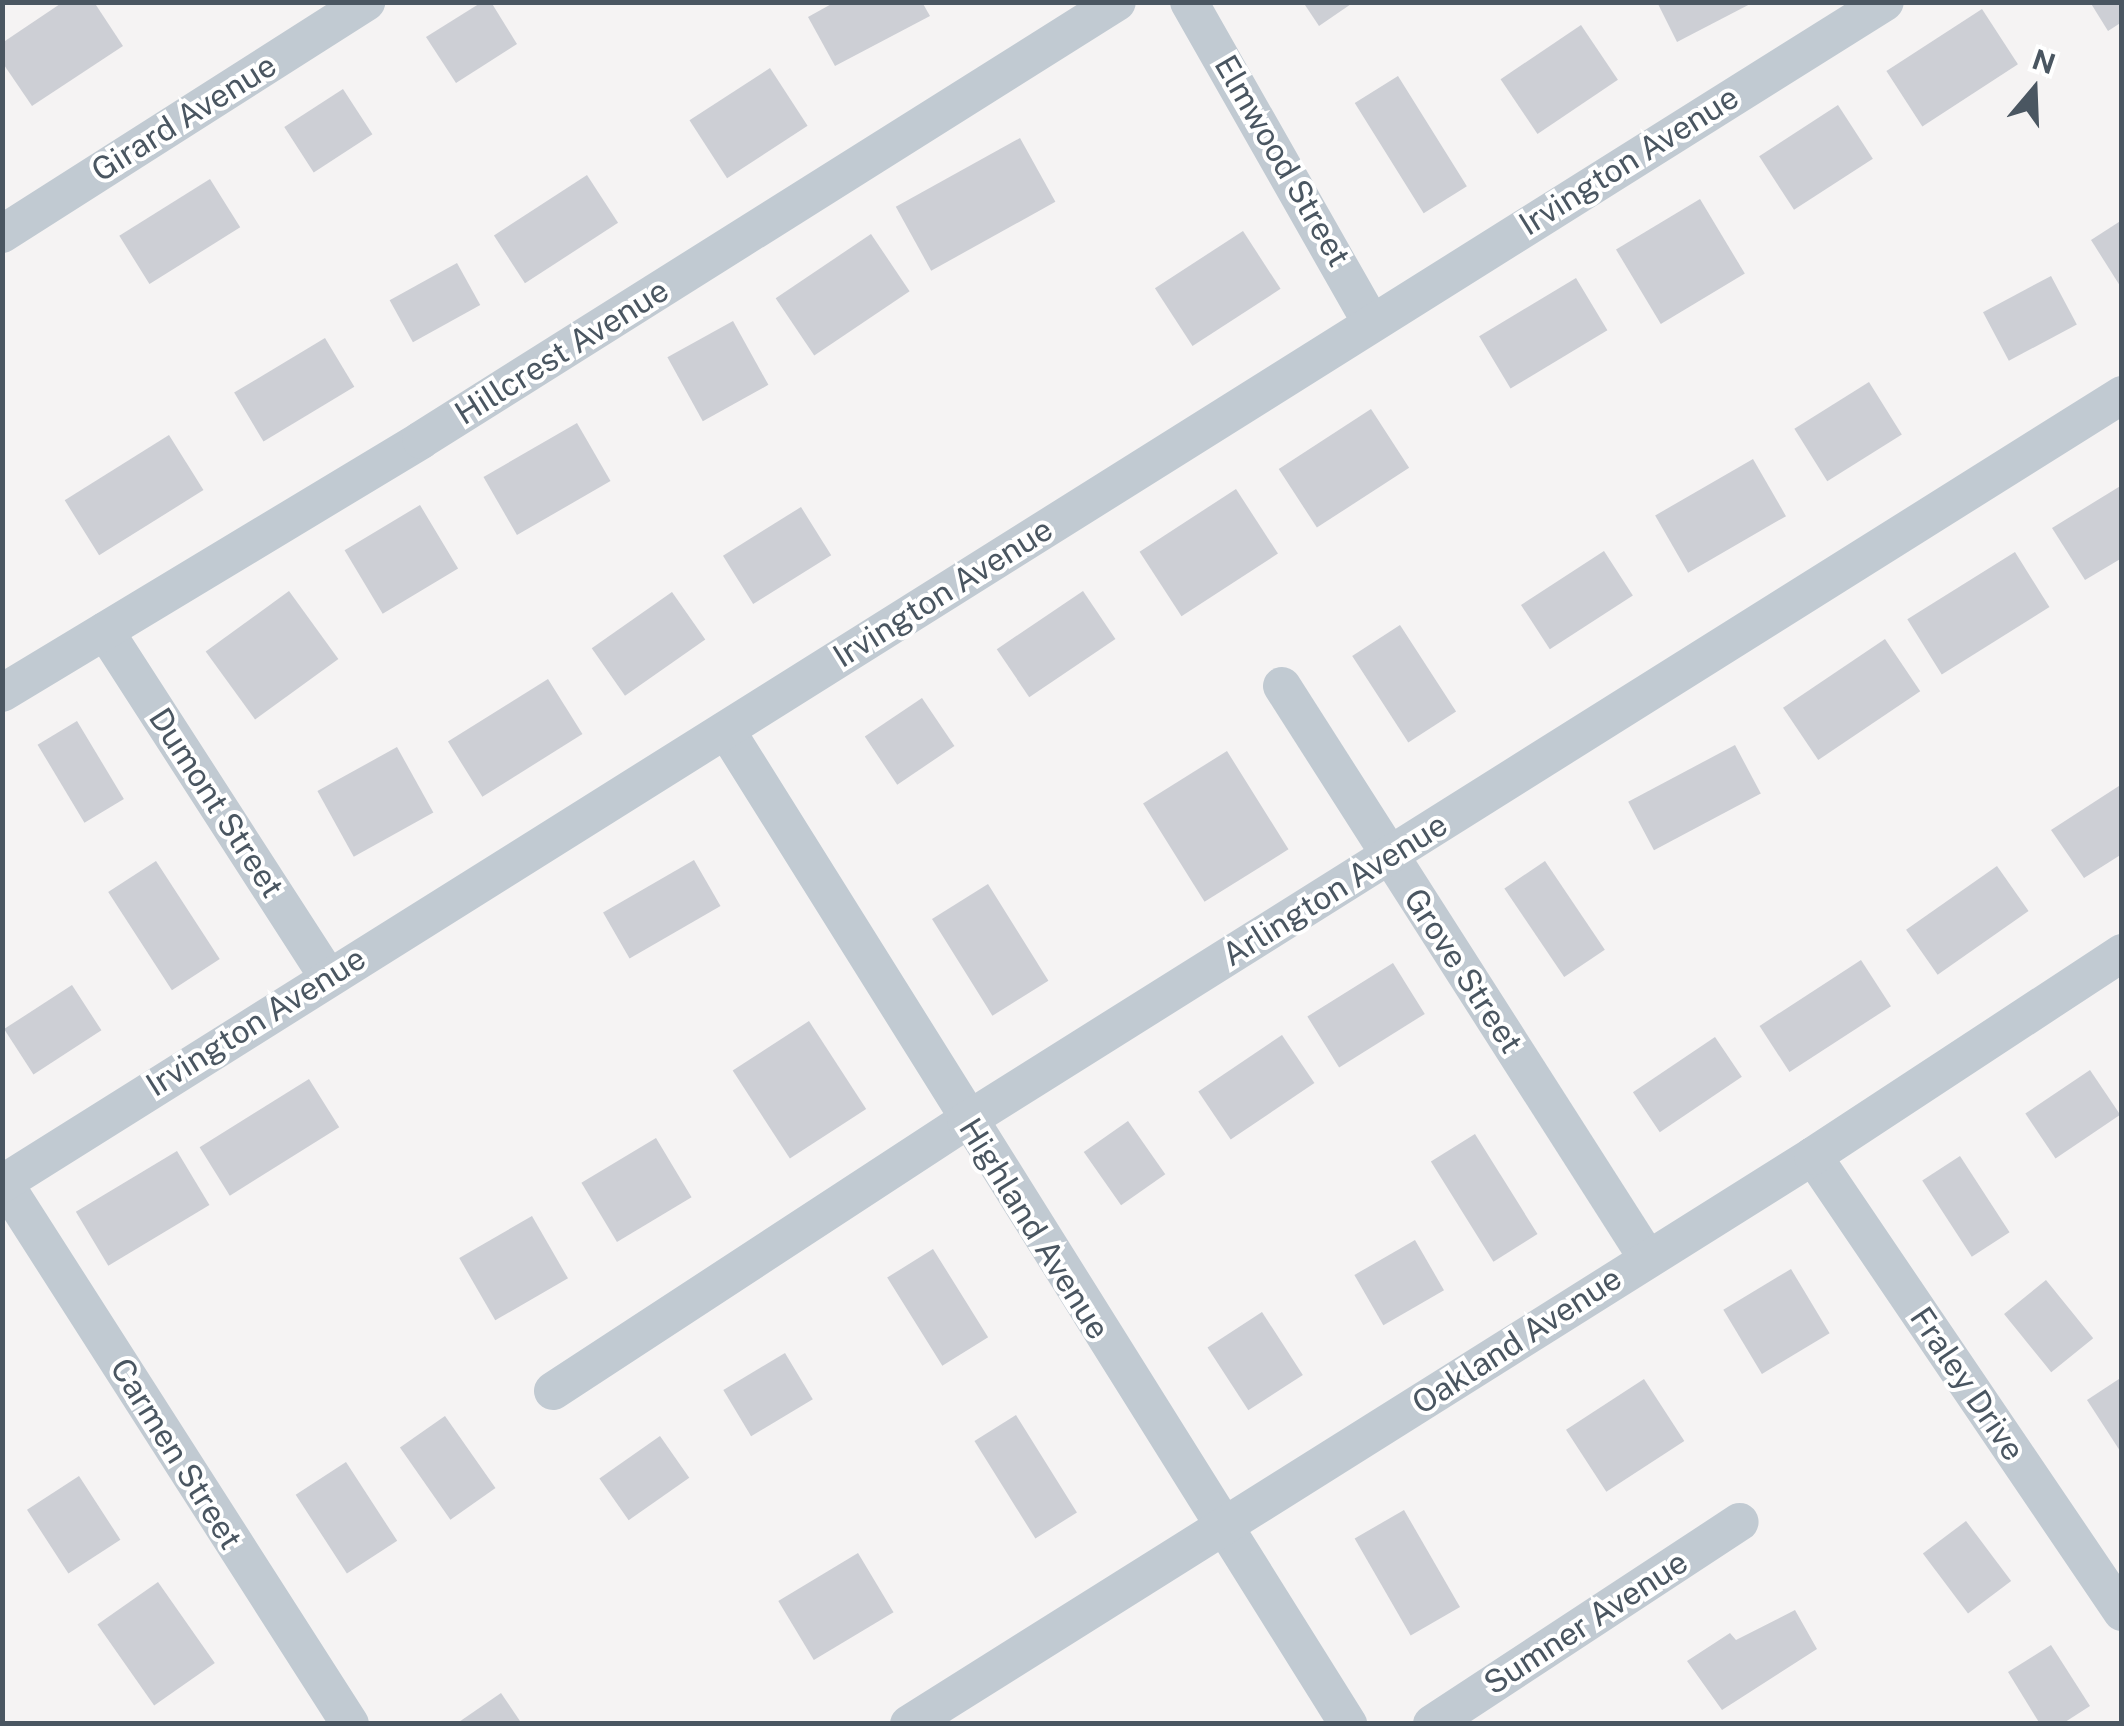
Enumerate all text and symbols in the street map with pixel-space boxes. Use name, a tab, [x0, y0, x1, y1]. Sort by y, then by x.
north arrow	[1984, 40, 2084, 140]
text: N	[2028, 42, 2060, 80]
street label: Girard Avenue	[85, 46, 283, 190]
street label: Elmwood Street	[1206, 49, 1358, 273]
street label: Irvington Avenue	[1512, 78, 1746, 244]
street label: Hillcrest Avenue	[448, 271, 676, 433]
street label: Irvington Avenue	[826, 510, 1060, 676]
street label: Dumont Street	[140, 701, 292, 905]
street label: Arlington Avenue	[1216, 805, 1454, 975]
street label: Grove Street	[1396, 881, 1530, 1061]
street label: Irvington Avenue	[139, 939, 373, 1105]
street label: Highland Avenue	[951, 1111, 1117, 1347]
street label: Oakland Avenue	[1405, 1259, 1629, 1423]
street label: Fraley Drive	[1902, 1300, 2032, 1468]
street label: Carmen Street	[102, 1352, 250, 1556]
street label: Sumner Avenue	[1477, 1543, 1695, 1703]

